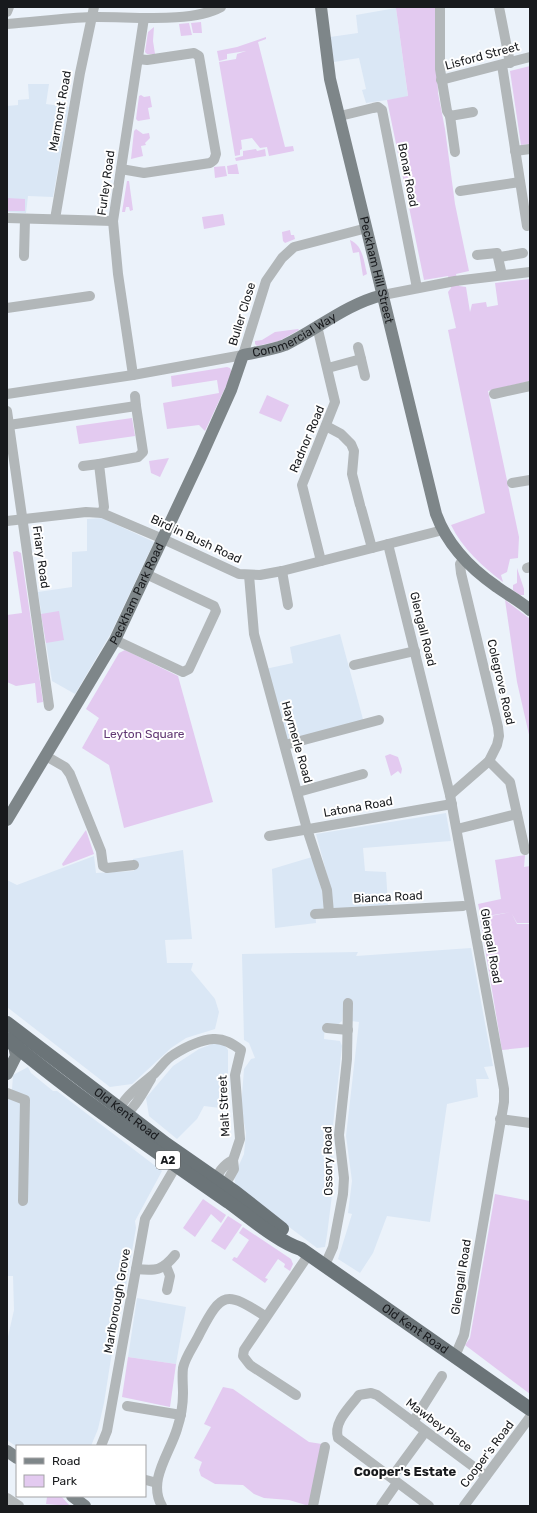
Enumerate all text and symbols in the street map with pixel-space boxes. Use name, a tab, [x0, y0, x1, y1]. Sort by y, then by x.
street label: Lisford Street	[443, 39, 521, 73]
street label: Marmont Road	[46, 70, 74, 152]
street label: Bonar Road	[395, 142, 421, 208]
street label: Furley Road	[94, 149, 118, 217]
street label: Peckham Hill Street	[357, 215, 396, 325]
street label: Buller Close	[226, 280, 258, 347]
street label: Commercial Way	[251, 310, 339, 360]
street label: Radnor Road	[287, 403, 327, 475]
street label: Bird in Bush Road	[148, 512, 244, 566]
street label: Friary Road	[30, 525, 52, 589]
street label: Peckham Park Road	[107, 541, 167, 647]
street label: Glengall Road	[407, 590, 439, 668]
street label: Colegrove Road	[484, 638, 518, 726]
street label: Haymerle Road	[279, 699, 315, 785]
park label: Leyton Square	[103, 727, 185, 741]
street label: Latona Road	[322, 794, 394, 820]
street label: Bianca Road	[353, 888, 423, 906]
street label: Glengall Road	[477, 907, 505, 985]
street label: Malt Street	[215, 1075, 233, 1137]
street label: Old Kent Road	[91, 1085, 162, 1143]
street label: Ossory Road	[320, 1126, 336, 1196]
road number: A2	[156, 1151, 180, 1169]
street label: Glengall Road	[448, 1238, 474, 1316]
street label: Marlborough Grove	[101, 1247, 133, 1354]
street label: Old Kent Road	[379, 1301, 451, 1357]
street label: Mawbey Place	[403, 1396, 475, 1455]
street label: Cooper's Road	[457, 1418, 517, 1490]
legend	[16, 1445, 146, 1497]
text: Road	[52, 1454, 80, 1468]
district label: Cooper's Estate	[354, 1464, 457, 1479]
text: Park	[52, 1474, 78, 1488]

